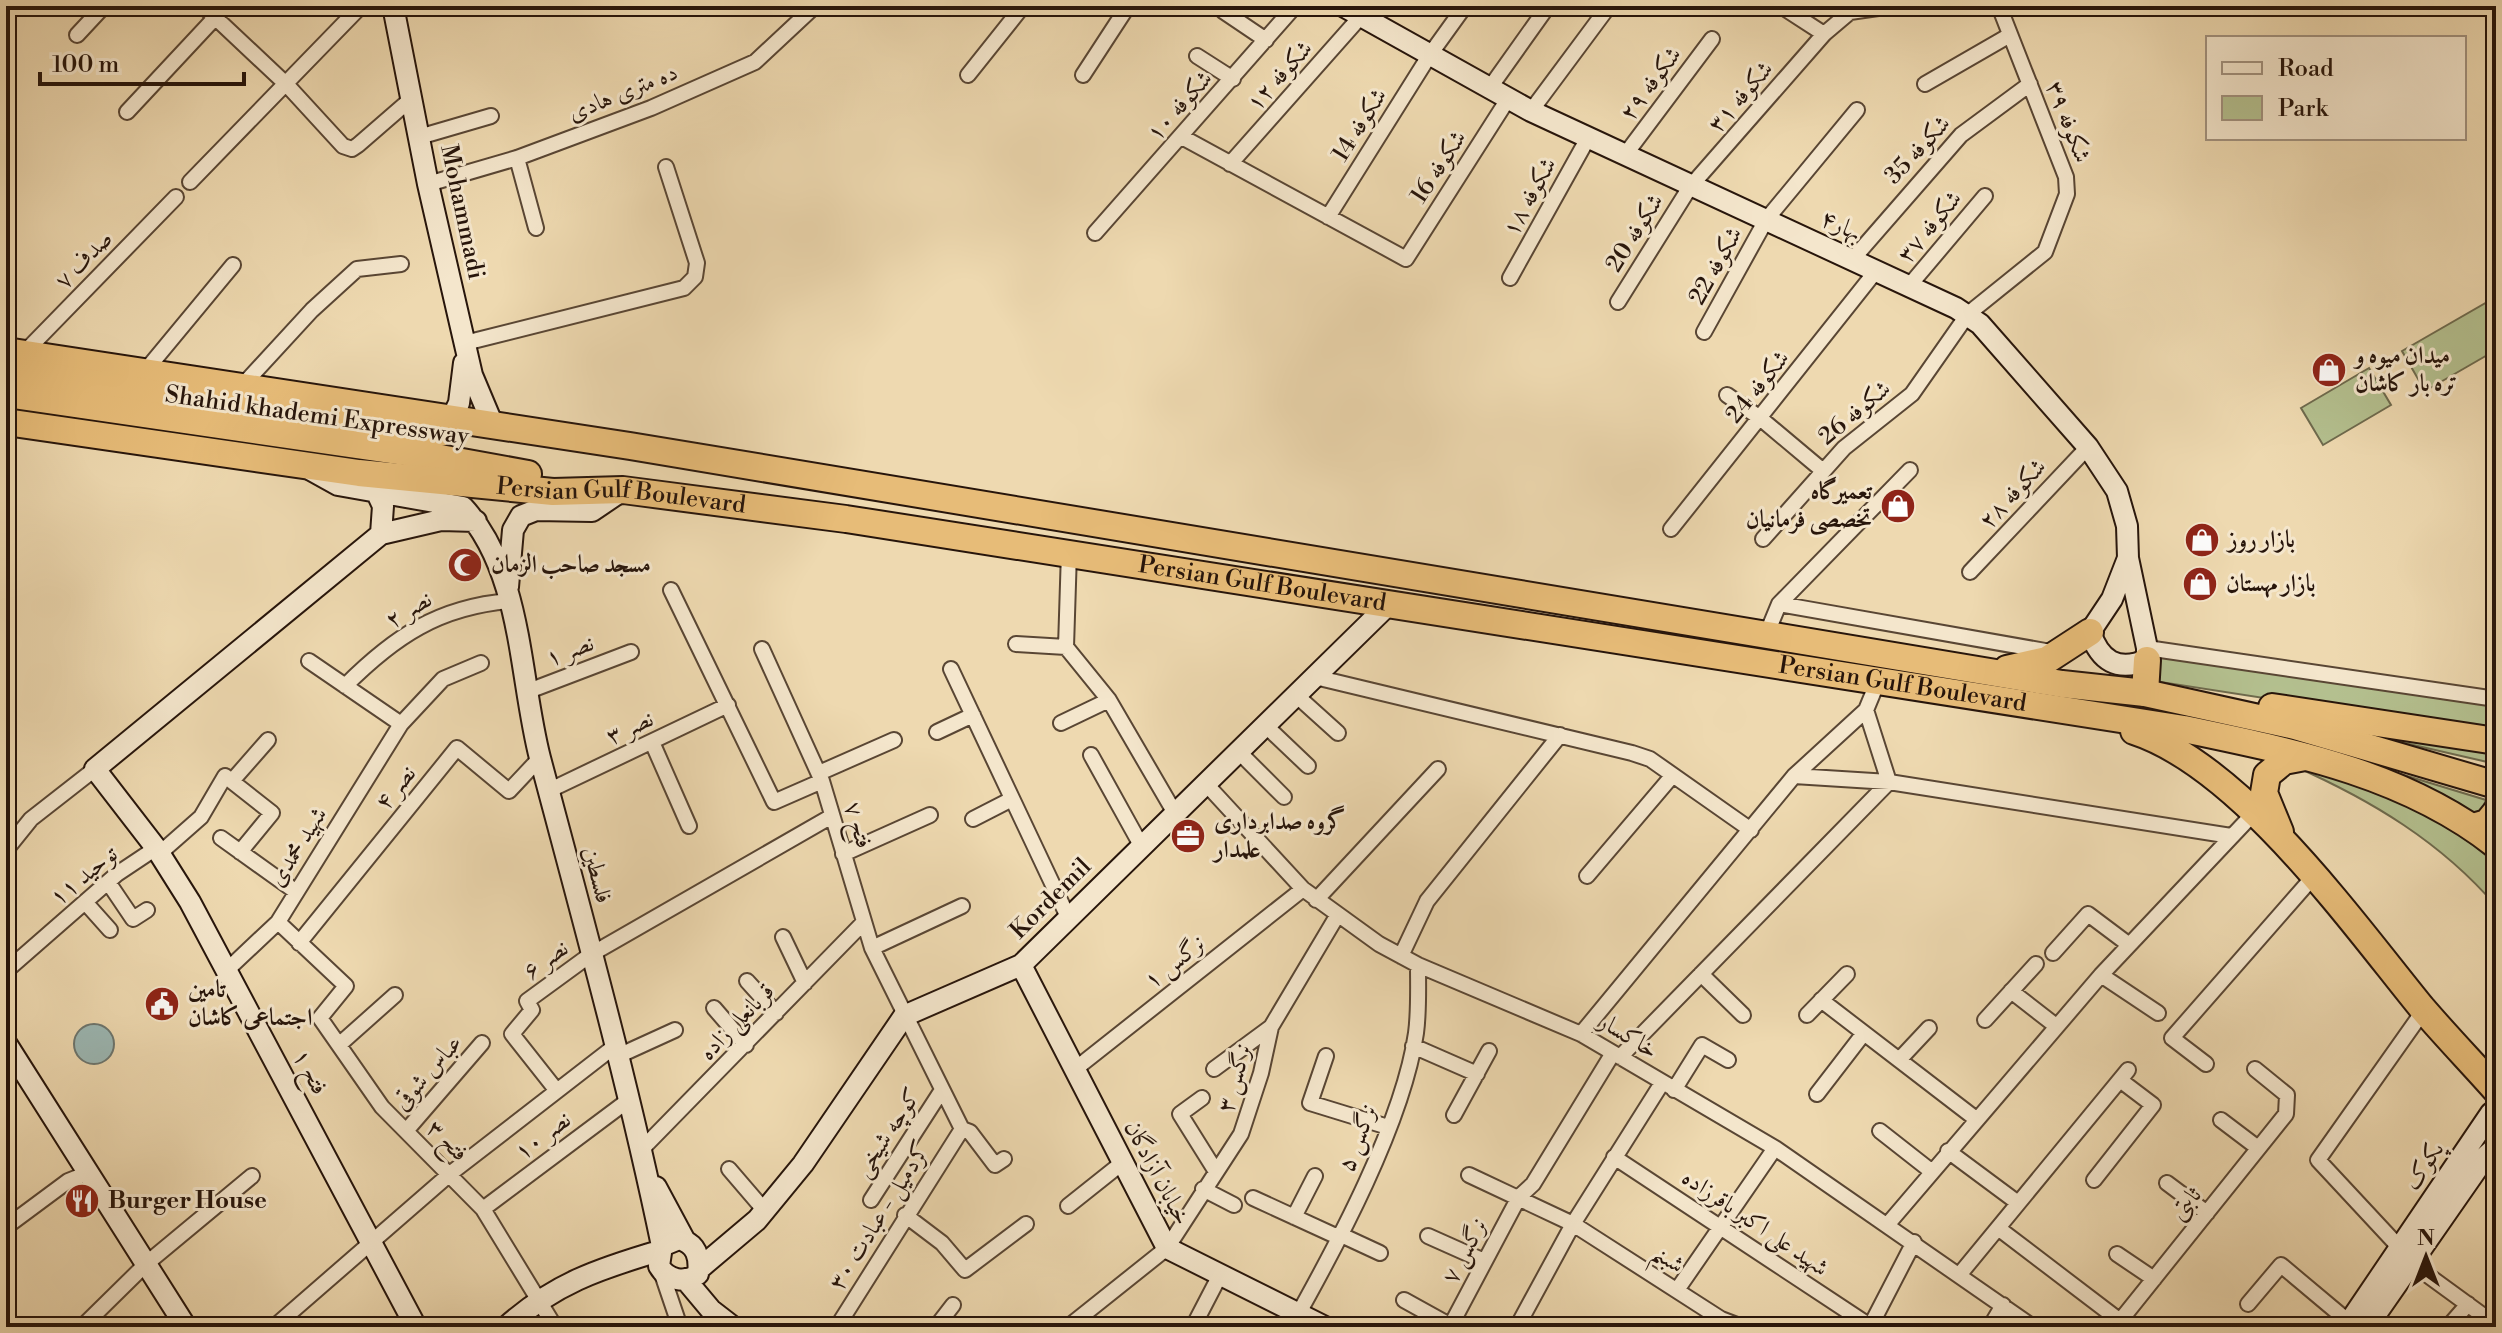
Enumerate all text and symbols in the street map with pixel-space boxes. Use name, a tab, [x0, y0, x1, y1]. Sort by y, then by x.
street label: شکوفه ۱۲	[1240, 34, 1320, 118]
scale bar	[40, 36, 244, 86]
legend	[2206, 36, 2466, 140]
street label: شکوفه ۲۹	[1613, 41, 1689, 127]
text: 100 m	[52, 50, 119, 80]
text: Road	[2278, 54, 2334, 84]
street label: شکوفه ۳۱	[1702, 55, 1780, 139]
street label: ده متری هادی	[564, 57, 682, 129]
street label: شکوفه ۱۰	[1140, 64, 1220, 148]
street label: شکوفه ۳۹	[2039, 77, 2097, 167]
street label: شکوفه 14	[1326, 83, 1394, 167]
text: Park	[2278, 94, 2329, 124]
street label: شکوفه 35	[1879, 109, 1957, 191]
street label: شکوفه 16	[1404, 125, 1474, 209]
street label: Mohammadi	[433, 142, 491, 282]
street label: شکوفه ۱۸	[1496, 152, 1564, 242]
street label: شکوفه ۳۷	[1891, 185, 1969, 269]
street label: شکوفه 20	[1599, 188, 1671, 278]
street label: بهار۴	[1816, 204, 1866, 248]
street label: شکوفه 22	[1682, 222, 1750, 310]
street label: صدف ۷	[49, 224, 119, 296]
place label: میدان میوه و تره بار کاشان	[2352, 341, 2457, 399]
street label: شکوفه 24	[1719, 344, 1797, 430]
shop icon: میدان میوه و تره بار کاشان	[2310, 351, 2348, 389]
street label: شکوفه 26	[1813, 374, 1897, 452]
street label: Shahid khademi Expressway	[163, 380, 471, 452]
street label: شکوفه ۲۸	[1973, 453, 2053, 535]
street label: Persian Gulf Boulevard	[495, 472, 748, 521]
place label: تعمیرگاه تخصصی فرمانیان	[1746, 476, 1873, 536]
shop icon: تعمیرگاه تخصصی فرمانیان	[1879, 487, 1917, 525]
shop icon: بازار روز	[2183, 521, 2221, 559]
place label: بازار روز	[2225, 525, 2295, 555]
mosque icon: مسجد صاحب الزمان	[446, 546, 484, 584]
place label: مسجد صاحب الزمان	[491, 550, 651, 580]
street label: Persian Gulf Boulevard	[1136, 550, 1389, 619]
shop icon: بازار مهستان	[2181, 565, 2219, 603]
place label: بازار مهستان	[2226, 569, 2316, 599]
street label: نصر ۲	[380, 585, 438, 635]
street label: نصر ۱	[542, 628, 598, 674]
street label: Persian Gulf Boulevard	[1777, 651, 2029, 719]
street label: نصر ۳	[601, 704, 659, 752]
street label: نصر ۴	[369, 759, 423, 817]
street label: فتح ۷	[832, 798, 879, 853]
street label: شهید محمدی	[262, 801, 334, 893]
place label: گروه صدابرداری علمدار	[1211, 805, 1345, 865]
office icon: گروه صدابرداری علمدار	[1169, 817, 1207, 855]
street label: توحید ۱۱	[44, 839, 124, 912]
street label: فلسطین	[576, 844, 618, 906]
street label: Kordemil	[1004, 852, 1098, 946]
street label: نرگس ۱	[1138, 929, 1212, 995]
street label: نصر ۶	[517, 933, 575, 987]
place label: تامین اجتماعی کاشان	[188, 975, 312, 1033]
street label: قربانعلی زاده	[693, 977, 782, 1068]
public building icon: تامین اجتماعی کاشان	[143, 985, 181, 1023]
street label: خاکسار	[1591, 1005, 1663, 1065]
street label: عباس شوقی	[387, 1029, 469, 1117]
street label: نرگس ۳	[1211, 1040, 1259, 1116]
street label: فتح ۱	[281, 1044, 334, 1102]
street label: کوچه شیخی	[848, 1083, 929, 1184]
street label: نرگس ۵	[1331, 1100, 1385, 1176]
street label: نصر ۱۰	[509, 1105, 577, 1167]
street label: فتح ۳	[416, 1114, 474, 1172]
street label: خیابان آزادگان	[1117, 1115, 1198, 1230]
street label: پکوک	[2397, 1135, 2453, 1197]
street label: کردمیل - عبادت ۳۰	[822, 1136, 939, 1297]
street label: شهید علی اکبر باقرزاده	[1675, 1163, 1834, 1284]
street label: ثابتی	[2163, 1181, 2209, 1227]
restaurant icon: Burger House	[63, 1182, 101, 1220]
place label: Burger House	[108, 1186, 267, 1216]
street label: نرگس ۷	[1435, 1213, 1495, 1289]
north arrow	[2386, 1217, 2466, 1297]
text: N	[2417, 1225, 2435, 1252]
street label: شبنم	[1642, 1237, 1690, 1287]

